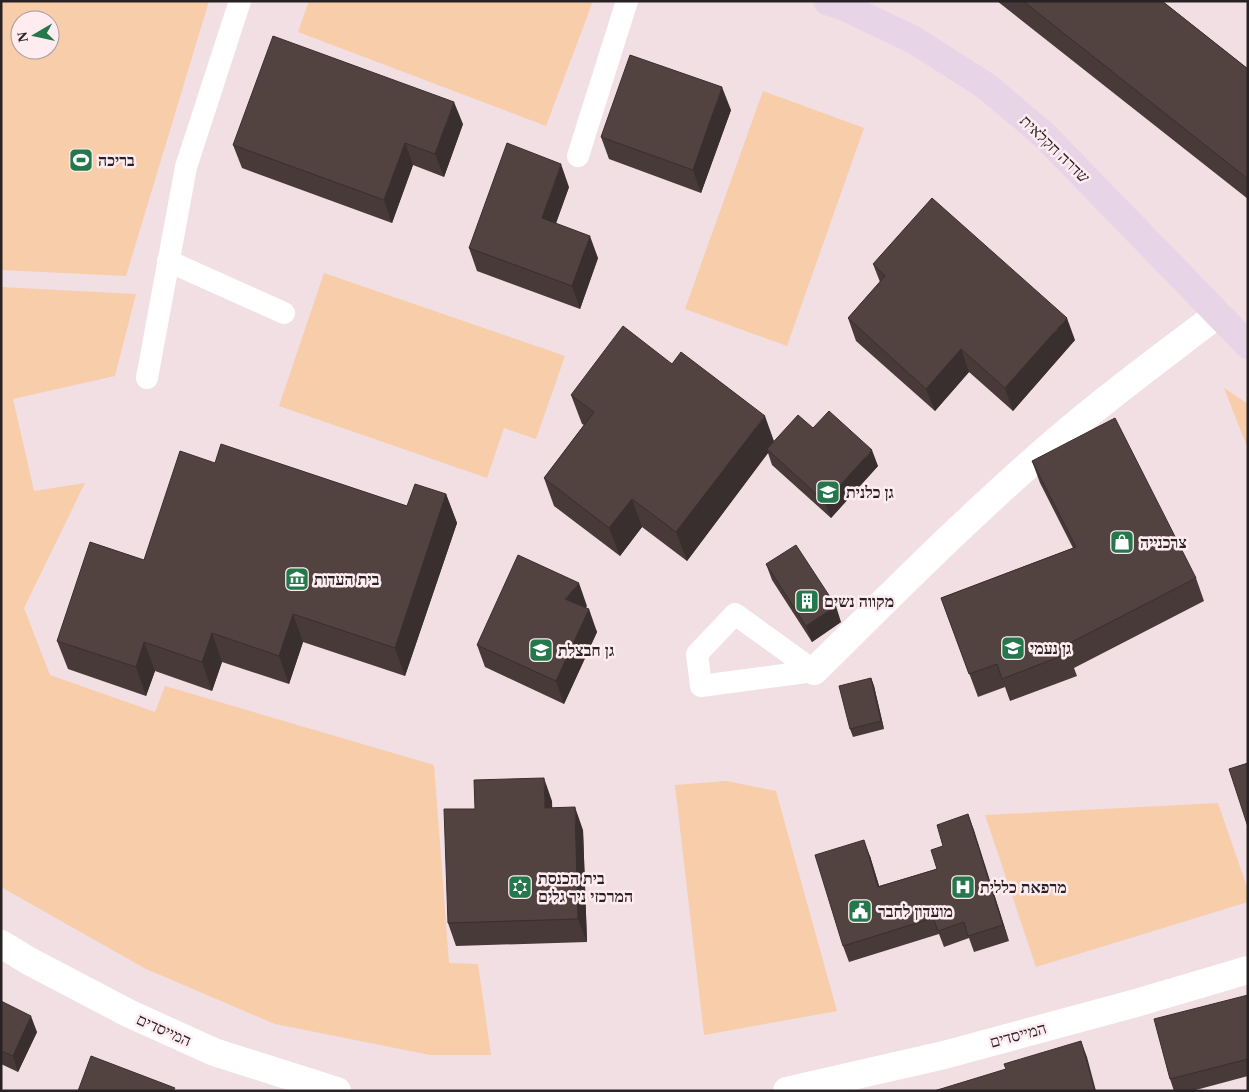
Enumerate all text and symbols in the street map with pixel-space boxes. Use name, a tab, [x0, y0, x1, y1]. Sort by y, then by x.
north arrow	[10, 10, 60, 60]
text: N	[14, 31, 31, 43]
street label: שדרה חקלאית	[1017, 112, 1093, 187]
sports icon: בריכה	[68, 147, 94, 173]
place label: בריכה	[98, 152, 135, 169]
school or university icon: גן כלנית	[815, 479, 841, 505]
place label: גן כלנית	[846, 484, 894, 502]
shop icon: צרכנייה	[1109, 529, 1135, 555]
place label: צרכנייה	[1140, 534, 1187, 551]
museum icon: בית העדות	[284, 566, 310, 592]
place label: בית העדות	[314, 571, 380, 588]
building icon: מקווה נשים	[794, 588, 820, 614]
place label: מקווה נשים	[824, 593, 894, 610]
school or university icon: גן נעמי	[1000, 635, 1026, 661]
school or university icon: גן חבצלת	[528, 637, 554, 663]
place label: גן נעמי	[1030, 640, 1071, 658]
place label: גן חבצלת	[558, 642, 614, 660]
place label: בית הכנסת המרכזי ניר גלים	[538, 870, 633, 905]
synagogue icon: בית הכנסת המרכזי ניר גלים	[507, 874, 533, 900]
hospital icon: מרפאת כללית	[950, 874, 976, 900]
place label: מרפאת כללית	[980, 879, 1067, 896]
public building icon: מועדון לחבר	[847, 898, 873, 924]
place label: מועדון לחבר	[878, 903, 953, 921]
street label: המייסדים	[134, 1010, 194, 1050]
street label: המייסדים	[988, 1019, 1048, 1051]

